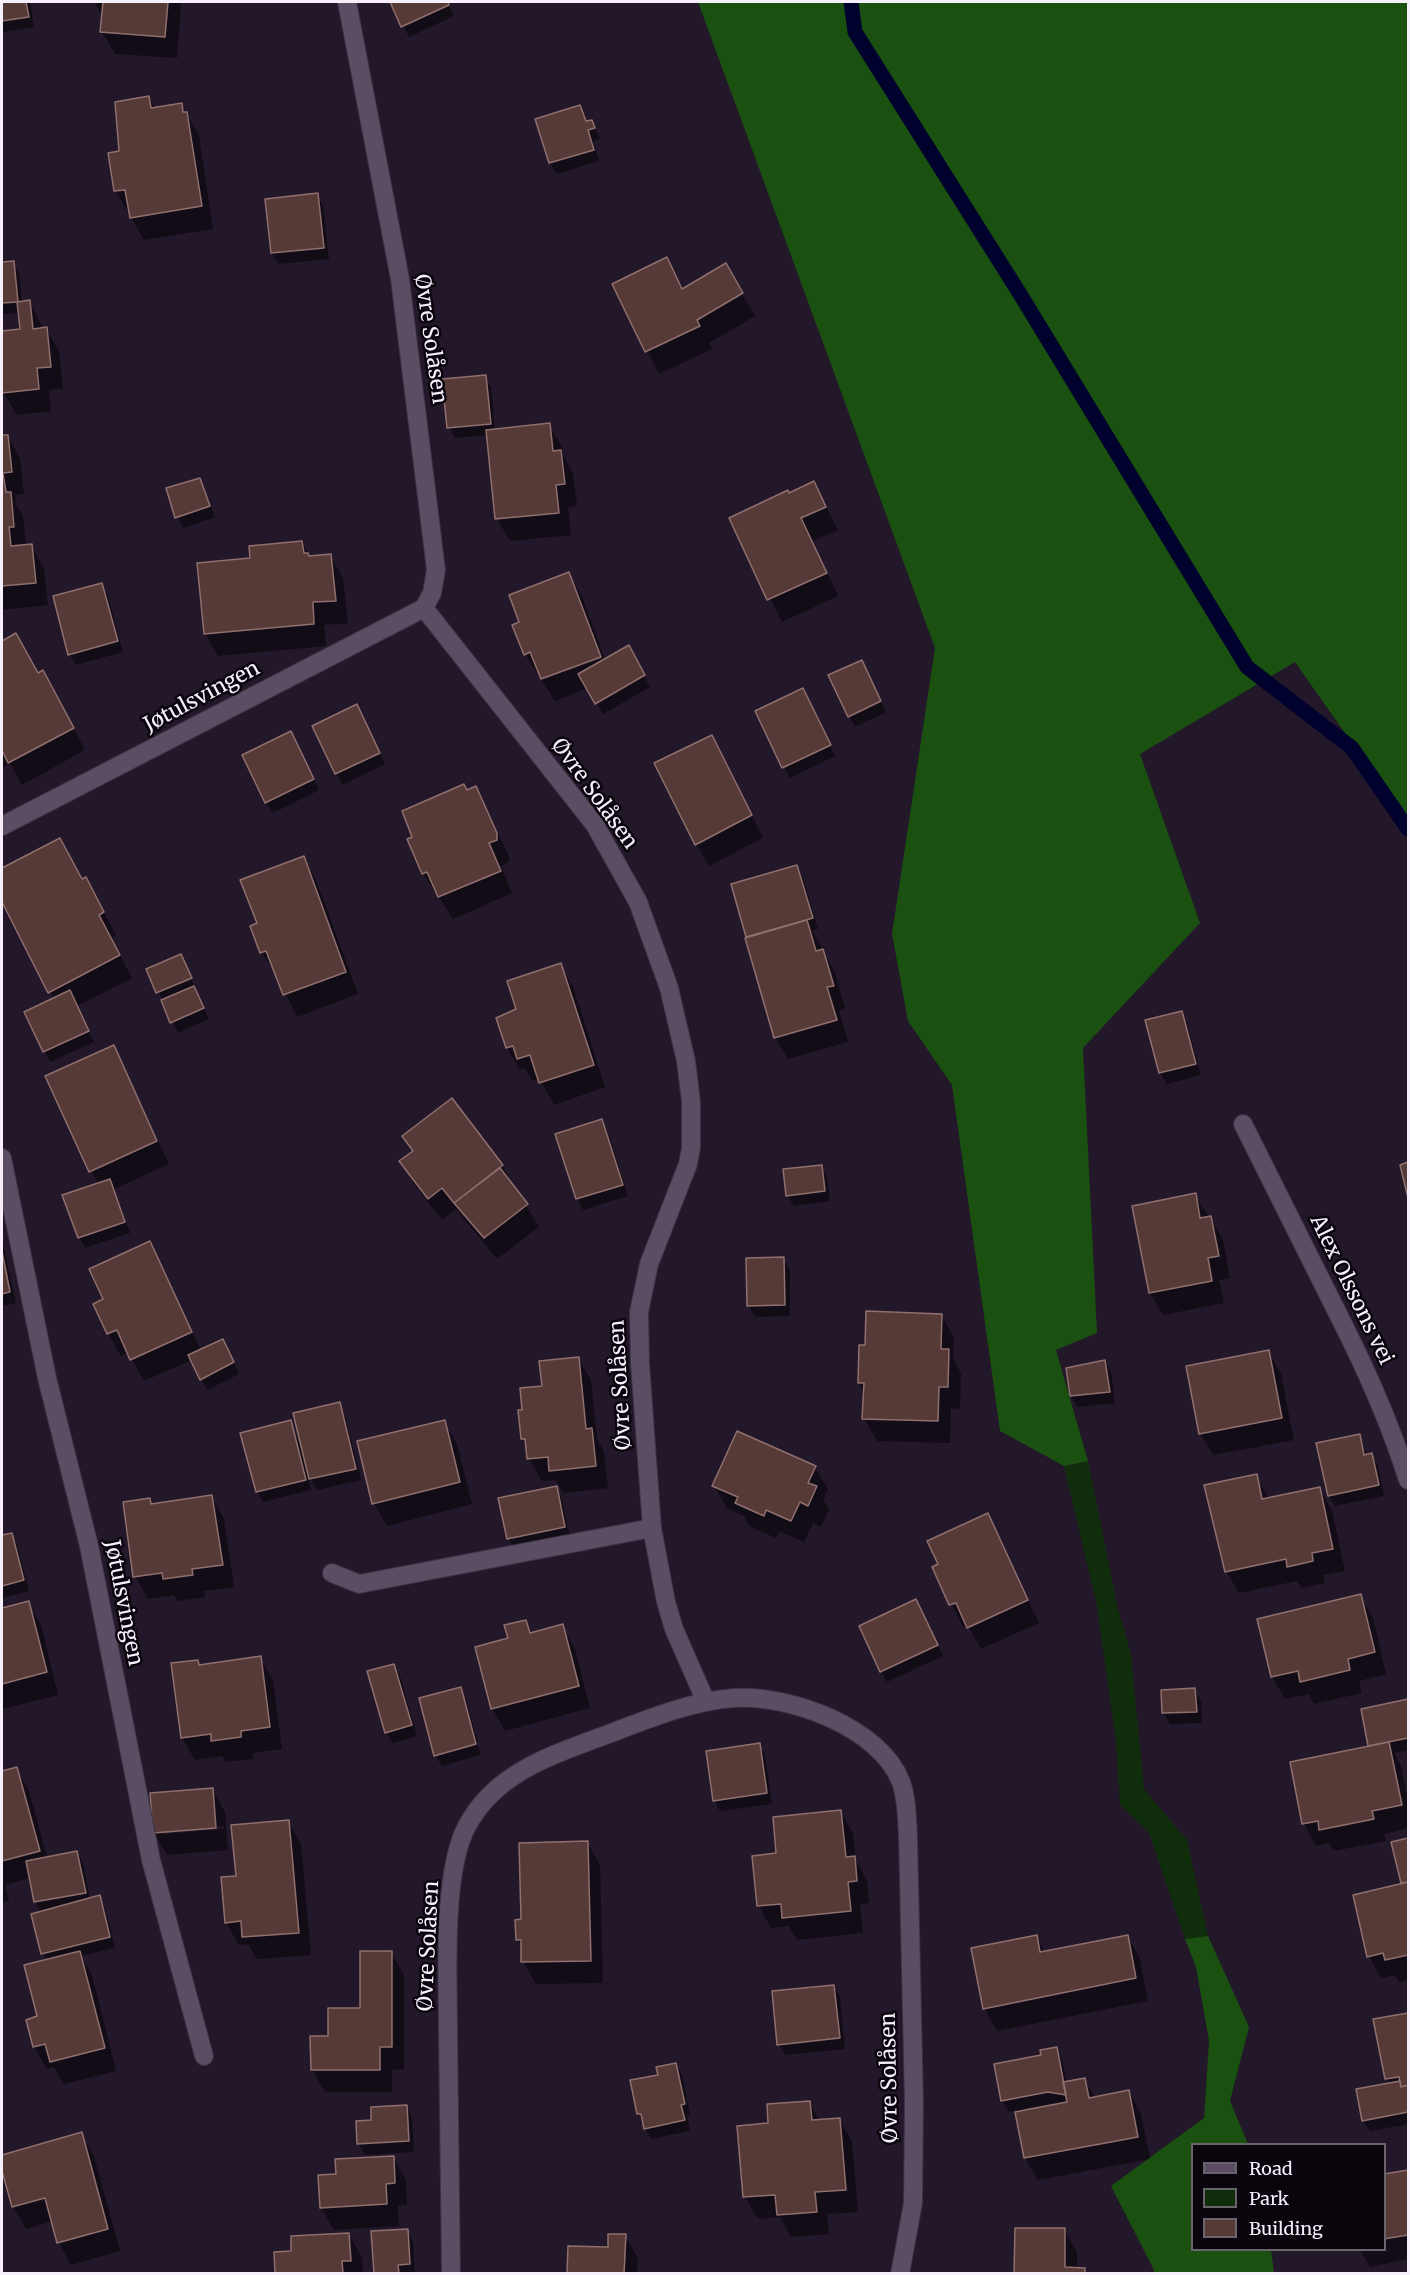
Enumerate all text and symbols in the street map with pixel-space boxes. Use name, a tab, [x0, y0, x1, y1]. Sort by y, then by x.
street label: Øvre Solåsen	[408, 273, 452, 405]
street label: Jøtulsvingen	[140, 656, 264, 738]
street label: Øvre Solåsen	[545, 734, 643, 854]
street label: Alex Olssons vei	[1304, 1211, 1398, 1369]
street label: Øvre Solåsen	[605, 1319, 637, 1451]
street label: Jøtulsvingen	[98, 1538, 148, 1668]
street label: Øvre Solåsen	[413, 1880, 445, 2012]
street label: Øvre Solåsen	[876, 2013, 904, 2143]
legend	[1191, 2143, 1386, 2251]
text: Road	[1249, 2157, 1293, 2180]
text: Park	[1249, 2187, 1289, 2210]
text: Building	[1249, 2217, 1323, 2240]

